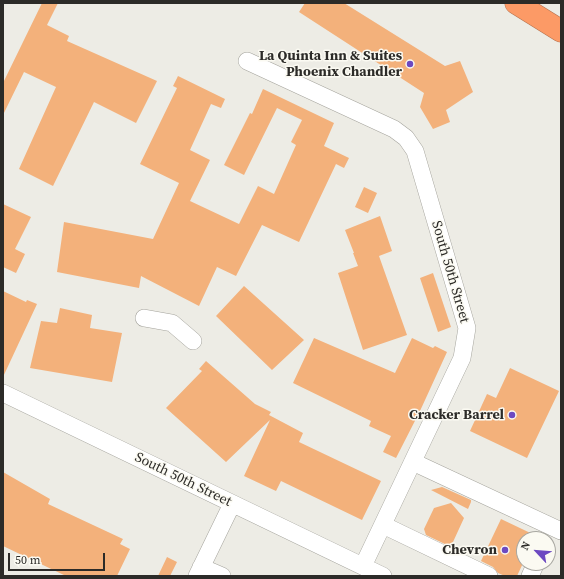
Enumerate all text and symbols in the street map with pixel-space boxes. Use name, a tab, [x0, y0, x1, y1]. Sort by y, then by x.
place label: La Quinta Inn & Suites Phoenix Chandler	[259, 48, 402, 80]
marker: La Quinta Inn & Suites Phoenix Chandler	[405, 59, 415, 69]
street label: South 50th Street	[427, 219, 473, 325]
place label: Cracker Barrel	[409, 407, 504, 423]
marker: Cracker Barrel	[507, 410, 517, 420]
street label: South 50th Street	[132, 449, 234, 511]
north arrow	[516, 531, 556, 571]
text: N	[517, 539, 534, 553]
place label: Chevron	[442, 542, 497, 558]
scale bar	[10, 545, 107, 571]
marker: Chevron	[500, 545, 510, 555]
text: 50 m	[15, 552, 41, 568]

